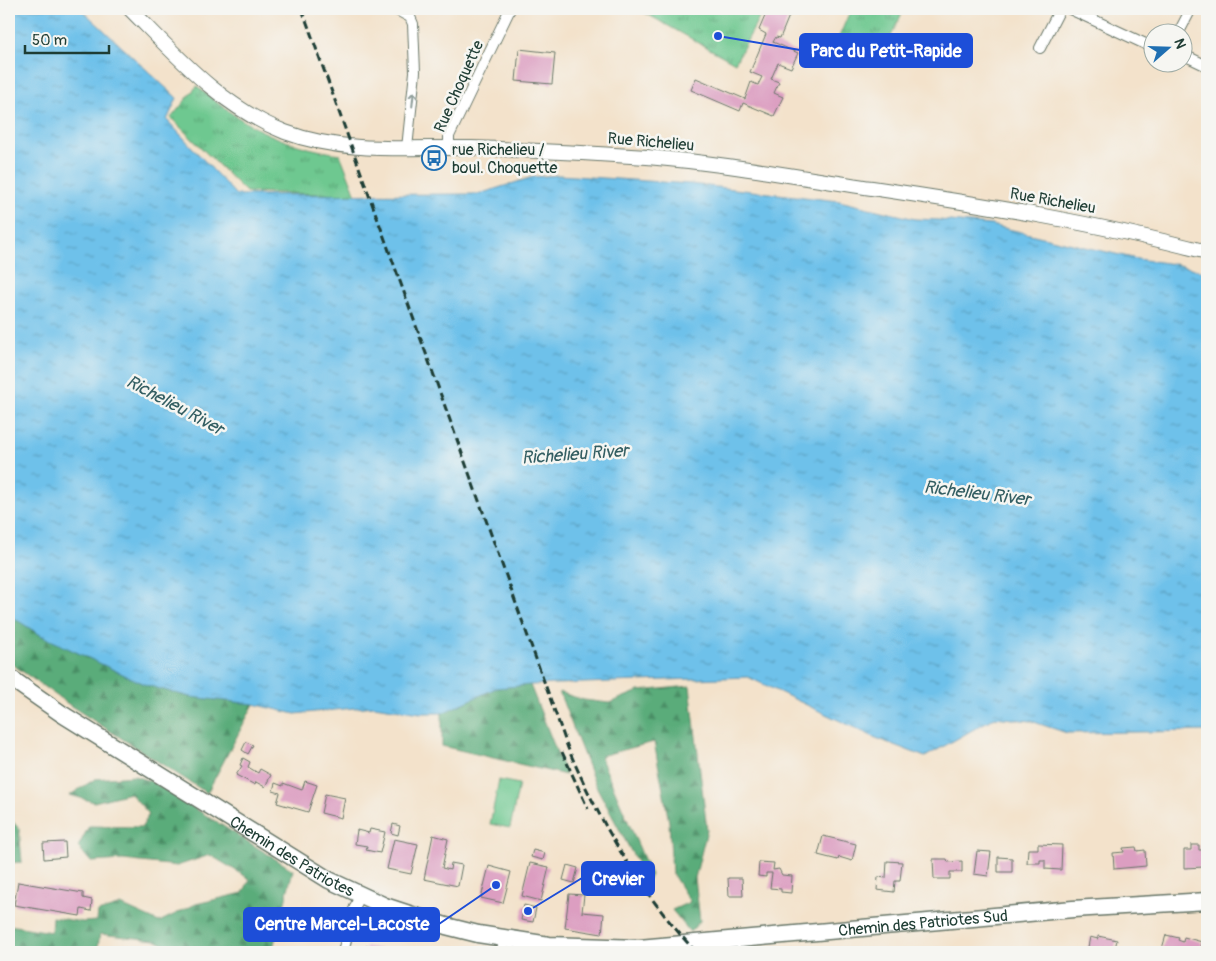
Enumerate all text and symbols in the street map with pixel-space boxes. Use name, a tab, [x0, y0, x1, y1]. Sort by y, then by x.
scale bar	[25, 22, 109, 54]
north arrow	[1144, 22, 1194, 72]
text: 50 m	[32, 31, 67, 50]
callout: Parc du Petit-Rapide	[800, 34, 972, 67]
text: N	[1170, 36, 1189, 51]
street label: Rue Choquette	[430, 37, 488, 136]
text: Parc du Petit-Rapide	[810, 40, 963, 63]
one-way arrow	[408, 92, 418, 108]
street label: Rue Richelieu	[607, 128, 695, 156]
place label: rue Richelieu / boul. Choquette	[452, 140, 558, 178]
bus stop icon: rue Richelieu / boul. Choquette	[421, 145, 447, 171]
street label: Rue Richelieu	[1008, 184, 1097, 218]
water label: Richelieu River	[122, 370, 230, 442]
water label: Richelieu River	[521, 439, 632, 470]
water label: Richelieu River	[922, 476, 1034, 512]
street label: Chemin des Patriotes	[226, 812, 357, 901]
callout: Crevier	[582, 862, 654, 895]
text: Crevier	[592, 868, 645, 891]
street label: Chemin des Patriotes Sud	[837, 906, 1009, 941]
callout: Centre Marcel-Lacoste	[244, 908, 439, 941]
text: Centre Marcel-Lacoste	[255, 913, 431, 936]

